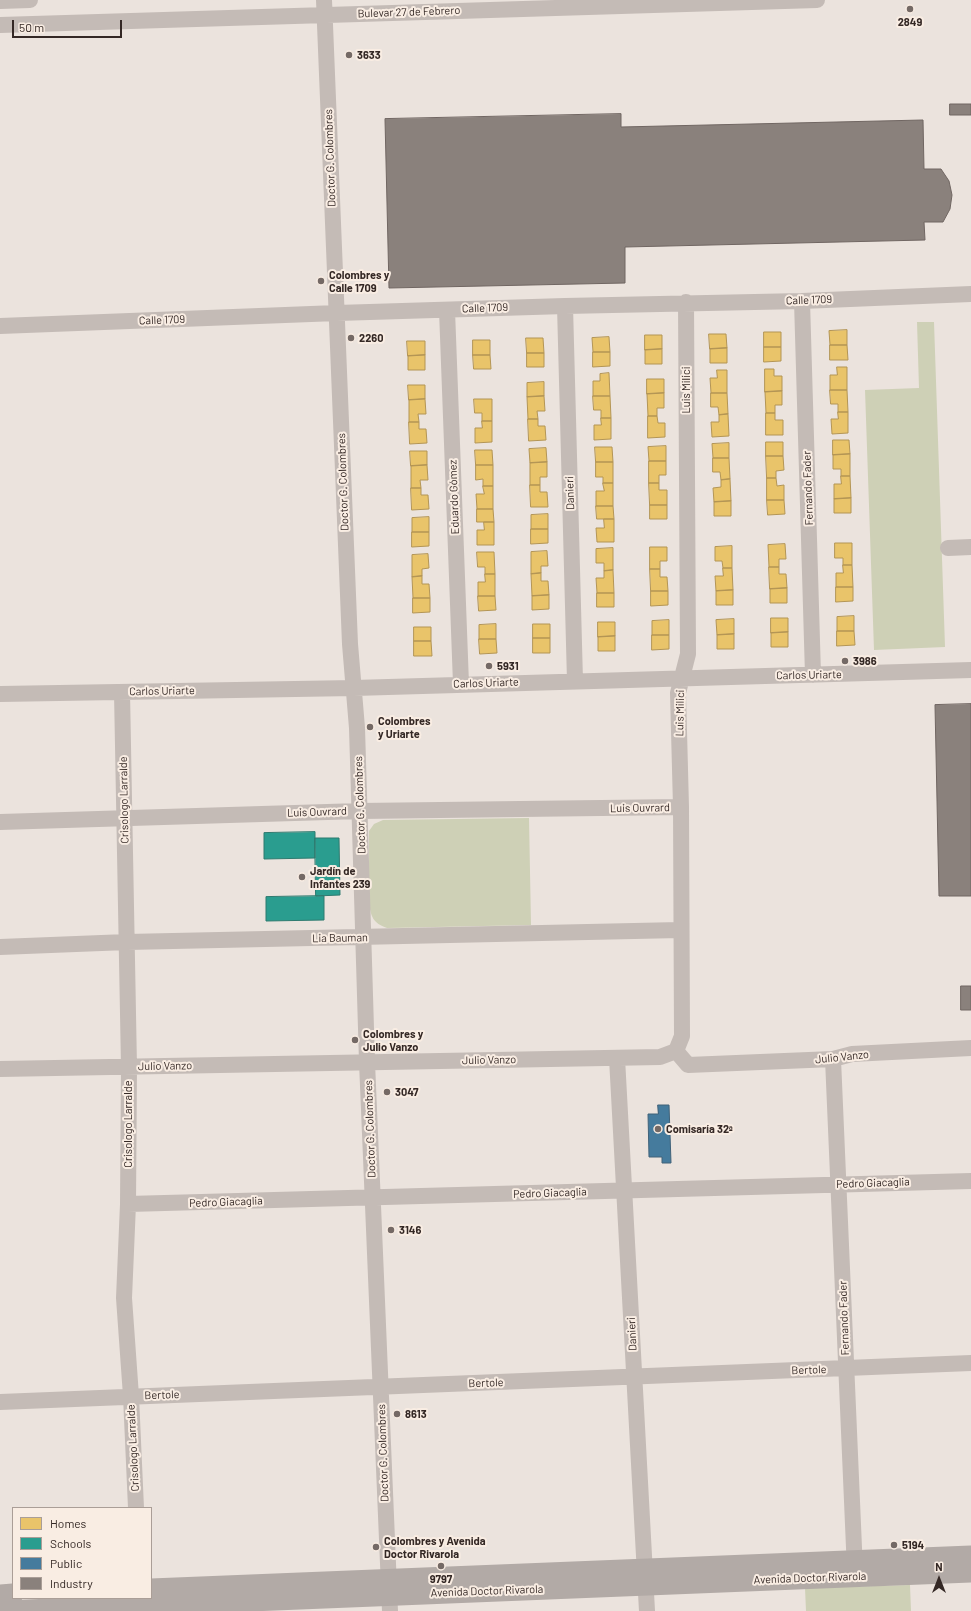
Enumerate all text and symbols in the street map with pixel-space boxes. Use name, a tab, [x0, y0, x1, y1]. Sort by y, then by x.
street label: Bulevar 27 de Febrero	[357, 4, 461, 20]
marker: 2849	[905, 4, 915, 14]
scale bar	[14, 12, 124, 38]
place label: 2849	[898, 15, 922, 29]
text: 50 m	[19, 20, 44, 34]
place label: 3633	[357, 48, 381, 62]
marker: 3633	[344, 50, 354, 60]
street label: Doctor G. Colombres	[322, 109, 338, 207]
place label: Colombres y Calle 1709	[329, 268, 389, 294]
marker: Colombres y Calle 1709	[316, 276, 326, 286]
street label: Calle 1709	[786, 293, 832, 307]
street label: Calle 1709	[462, 301, 508, 315]
street label: Calle 1709	[139, 313, 185, 327]
place label: 2260	[359, 331, 383, 345]
marker: 2260	[346, 333, 356, 343]
street label: Luis Milici	[679, 367, 693, 413]
street label: Doctor G. Colombres	[335, 433, 351, 531]
street label: Fernando Fader	[800, 450, 816, 526]
street label: Eduardo Gómez	[446, 459, 462, 535]
street label: Danieri	[563, 476, 577, 510]
place label: 3986	[853, 654, 877, 668]
marker: 3986	[840, 656, 850, 666]
place label: 5931	[497, 659, 519, 673]
marker: 5931	[484, 661, 494, 671]
street label: Carlos Uriarte	[776, 668, 842, 682]
street label: Carlos Uriarte	[453, 675, 519, 691]
street label: Carlos Uriarte	[129, 684, 195, 698]
street label: Luis Milici	[673, 689, 687, 737]
place label: Colombres y Uriarte	[378, 714, 431, 740]
marker: Colombres y Uriarte	[365, 722, 375, 732]
street label: Crisologo Larralde	[117, 756, 131, 844]
street label: Doctor G. Colombres	[352, 756, 368, 854]
street label: Luis Ouvrard	[610, 801, 670, 815]
street label: Luis Ouvrard	[287, 804, 347, 820]
place label: Jardín de Infantes 239	[310, 864, 370, 890]
marker: Jardín de Infantes 239	[297, 872, 307, 882]
street label: Lia Bauman	[312, 931, 368, 945]
place label: Colombres y Julio Vanzo	[363, 1027, 423, 1053]
marker: Colombres y Julio Vanzo	[350, 1035, 360, 1045]
street label: Julio Vanzo	[814, 1048, 870, 1066]
street label: Julio Vanzo	[462, 1053, 516, 1067]
street label: Julio Vanzo	[138, 1059, 192, 1073]
street label: Crisologo Larralde	[121, 1080, 135, 1168]
street label: Doctor G. Colombres	[362, 1080, 378, 1178]
place label: 3047	[395, 1085, 419, 1099]
marker: 3047	[382, 1087, 392, 1097]
place label: Comisaría 32ª	[666, 1122, 733, 1136]
marker: Comisaría 32ª	[653, 1124, 663, 1134]
street label: Pedro Giacaglia	[836, 1175, 910, 1191]
street label: Pedro Giacaglia	[513, 1185, 587, 1201]
street label: Pedro Giacaglia	[189, 1194, 263, 1210]
place label: 3146	[399, 1223, 421, 1237]
marker: 3146	[386, 1225, 396, 1235]
street label: Fernando Fader	[836, 1280, 852, 1356]
street label: Danieri	[625, 1317, 639, 1351]
street label: Bertole	[791, 1363, 827, 1377]
street label: Bertole	[468, 1376, 504, 1390]
street label: Bertole	[144, 1388, 180, 1402]
street label: Crisologo Larralde	[124, 1404, 142, 1492]
street label: Doctor G. Colombres	[375, 1404, 391, 1502]
place label: 8613	[405, 1407, 427, 1421]
marker: 8613	[392, 1409, 402, 1419]
legend	[12, 1507, 152, 1599]
text: Homes	[50, 1516, 86, 1530]
place label: Colombres y Avenida Doctor Rivarola	[384, 1534, 485, 1560]
text: Schools	[50, 1536, 91, 1550]
place label: 5194	[902, 1538, 924, 1552]
marker: 5194	[889, 1540, 899, 1550]
marker: Colombres y Avenida Doctor Rivarola	[371, 1542, 381, 1552]
text: Public	[50, 1556, 82, 1570]
north arrow	[919, 1559, 959, 1599]
text: N	[935, 1560, 943, 1573]
marker: 9797	[436, 1561, 446, 1571]
street label: Avenida Doctor Rivarola	[753, 1569, 867, 1587]
place label: 9797	[430, 1572, 452, 1586]
text: Industry	[50, 1576, 93, 1590]
street label: Avenida Doctor Rivarola	[430, 1582, 544, 1600]

